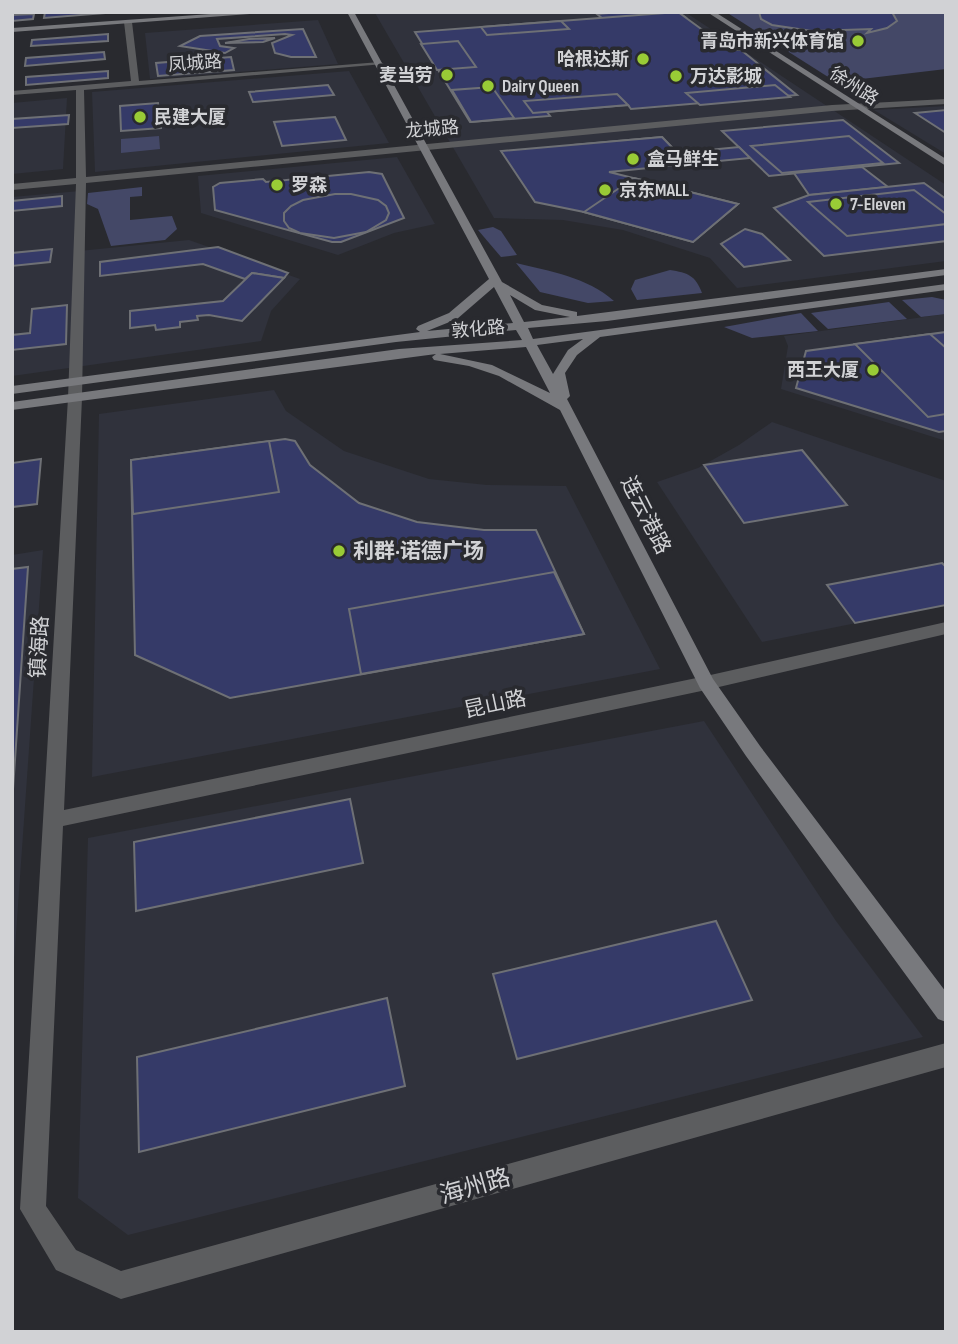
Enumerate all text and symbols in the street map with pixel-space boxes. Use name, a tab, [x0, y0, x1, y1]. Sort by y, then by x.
place label: 青岛市新兴体育馆	[700, 31, 844, 52]
marker: 青岛市新兴体育馆	[850, 33, 866, 49]
place label: 哈根达斯	[557, 49, 629, 70]
street label: 凤城路	[167, 51, 223, 76]
marker: 哈根达斯	[635, 51, 651, 67]
street label: 徐州路	[825, 63, 882, 110]
place label: 麦当劳	[379, 65, 433, 86]
place label: 万达影城	[690, 66, 762, 87]
marker: 麦当劳	[439, 67, 455, 83]
marker: 万达影城	[668, 68, 684, 84]
place label: Dairy Queen	[502, 76, 579, 97]
marker: Dairy Queen	[480, 78, 496, 94]
place label: 民建大厦	[154, 107, 226, 128]
marker: 民建大厦	[132, 109, 148, 125]
street label: 龙城路	[404, 117, 460, 142]
place label: 盒马鲜生	[647, 149, 719, 170]
marker: 盒马鲜生	[625, 151, 641, 167]
place label: 罗森	[291, 175, 327, 196]
marker: 罗森	[269, 177, 285, 193]
place label: 京东MALL	[619, 180, 689, 201]
marker: 京东MALL	[597, 182, 613, 198]
place label: 7-Eleven	[850, 194, 906, 215]
marker: 7-Eleven	[828, 196, 844, 212]
street label: 敦化路	[450, 317, 506, 342]
place label: 西王大厦	[787, 360, 859, 381]
marker: 西王大厦	[865, 362, 881, 378]
street label: 连云港路	[615, 472, 676, 558]
place label: 利群·诺德广场	[353, 539, 484, 564]
marker: 利群·诺德广场	[331, 543, 347, 559]
street label: 镇海路	[25, 615, 54, 679]
street label: 昆山路	[462, 686, 529, 723]
street label: 海州路	[437, 1163, 514, 1210]

